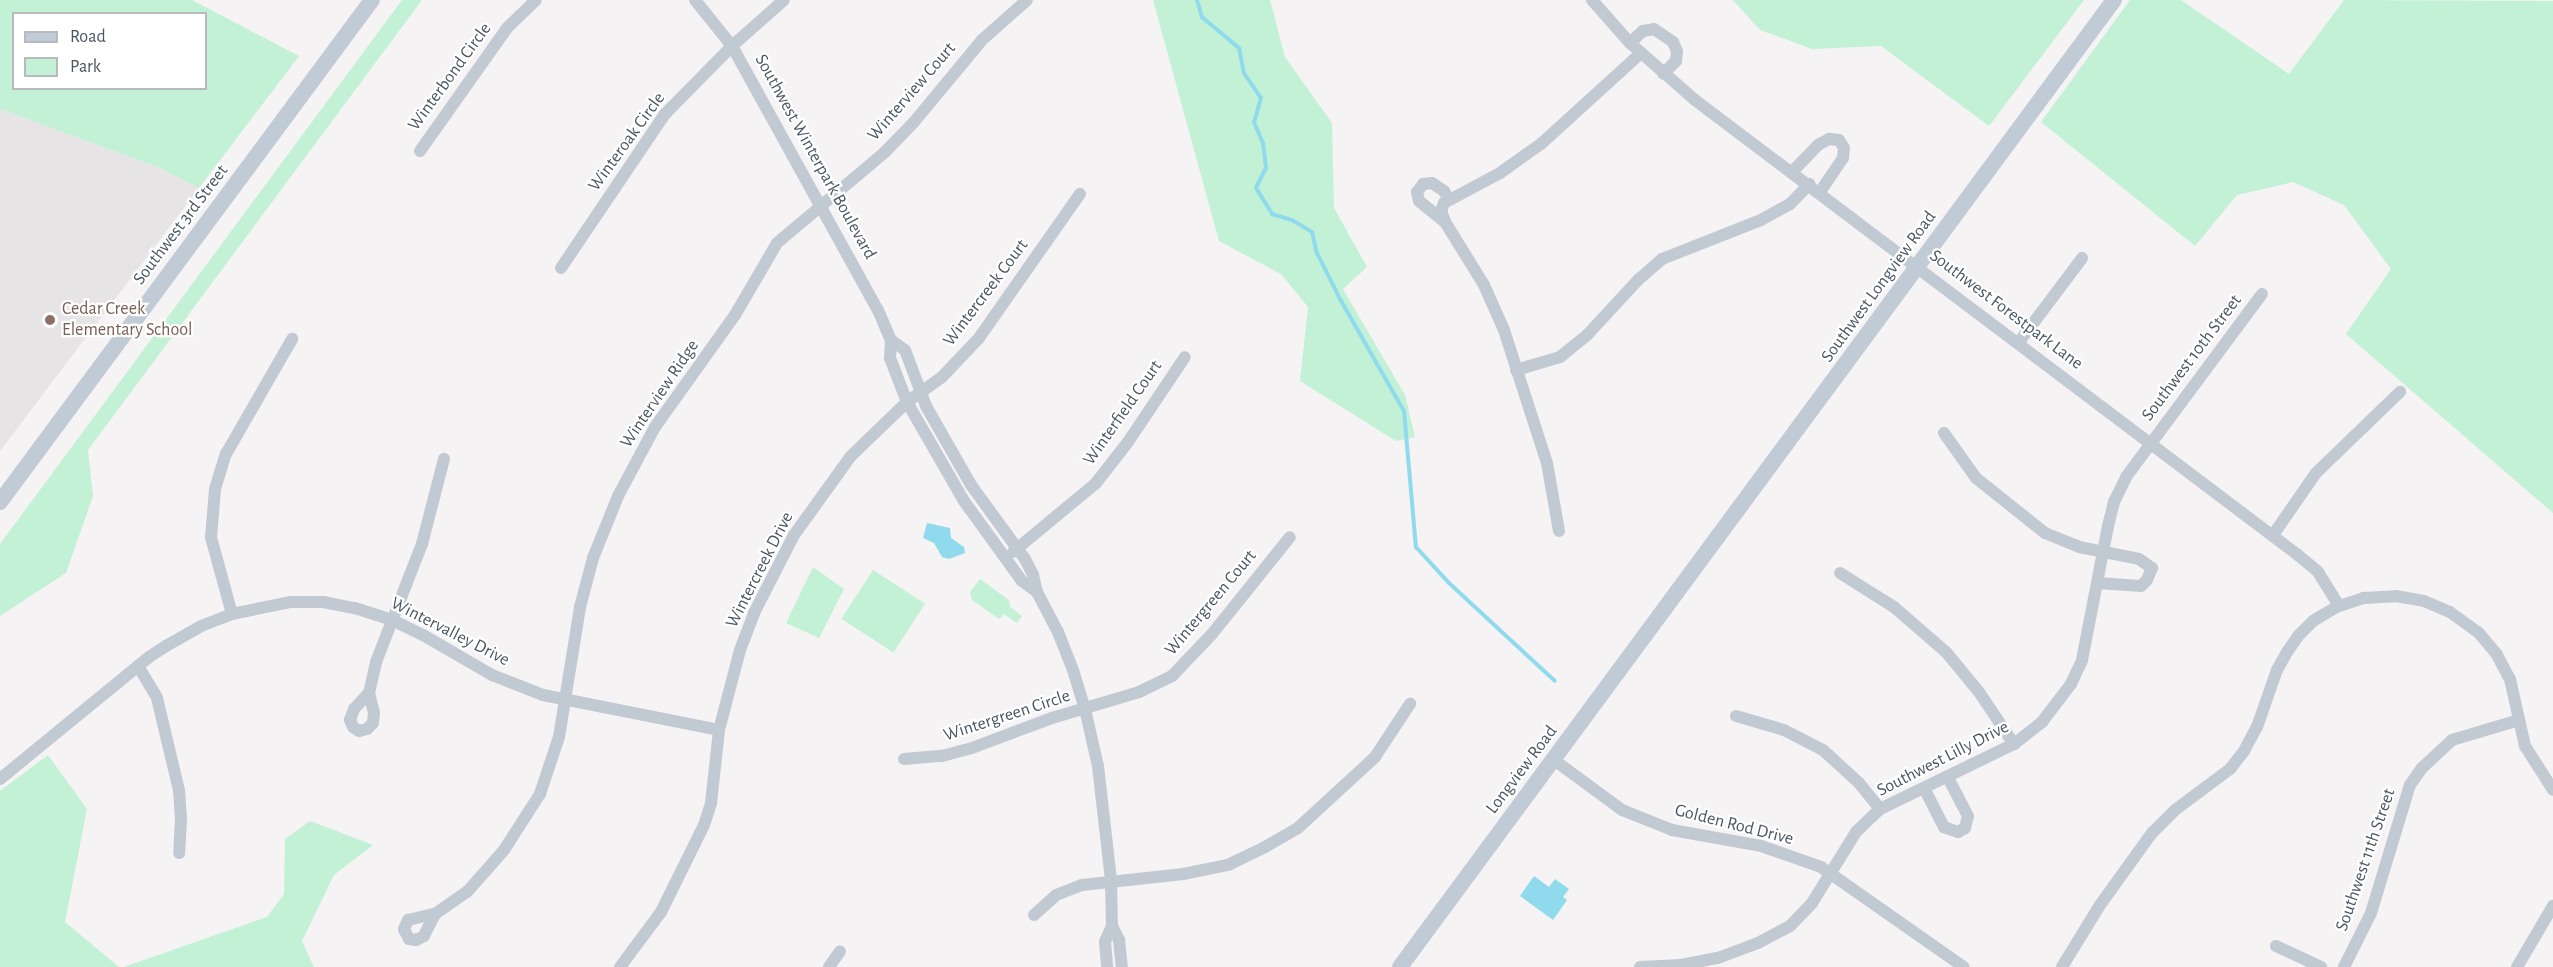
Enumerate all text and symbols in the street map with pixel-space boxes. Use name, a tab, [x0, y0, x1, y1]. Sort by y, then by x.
legend	[12, 12, 207, 90]
street label: Winterbond Circle	[404, 19, 496, 135]
text: Road	[70, 28, 106, 46]
street label: Winterview Court	[863, 38, 961, 146]
street label: Southwest Winterpark Boulevard	[750, 51, 880, 263]
text: Park	[70, 58, 101, 76]
street label: Winteroak Circle	[584, 88, 670, 196]
street label: Southwest 3rd Street	[129, 161, 233, 289]
street label: Southwest Longview Road	[1817, 207, 1941, 367]
street label: Wintercreek Court	[939, 235, 1033, 351]
street label: Southwest Forestpark Lane	[1925, 245, 2087, 375]
street label: Southwest 10th Street	[2137, 291, 2247, 425]
place label: Cedar Creek Elementary School	[62, 299, 192, 342]
marker: Cedar Creek Elementary School	[43, 313, 57, 327]
street label: Winterview Ridge	[616, 336, 704, 452]
street label: Winterfield Court	[1079, 357, 1167, 469]
street label: Wintercreek Drive	[722, 508, 798, 632]
street label: Wintergreen Court	[1161, 546, 1261, 660]
street label: Wintervalley Drive	[387, 593, 513, 671]
street label: Wintergreen Circle	[941, 685, 1073, 747]
street label: Southwest Lilly Drive	[1873, 716, 2013, 802]
street label: Longview Road	[1482, 722, 1562, 818]
street label: Southwest 11th Street	[2331, 786, 2401, 934]
street label: Golden Rod Drive	[1672, 800, 1796, 850]

